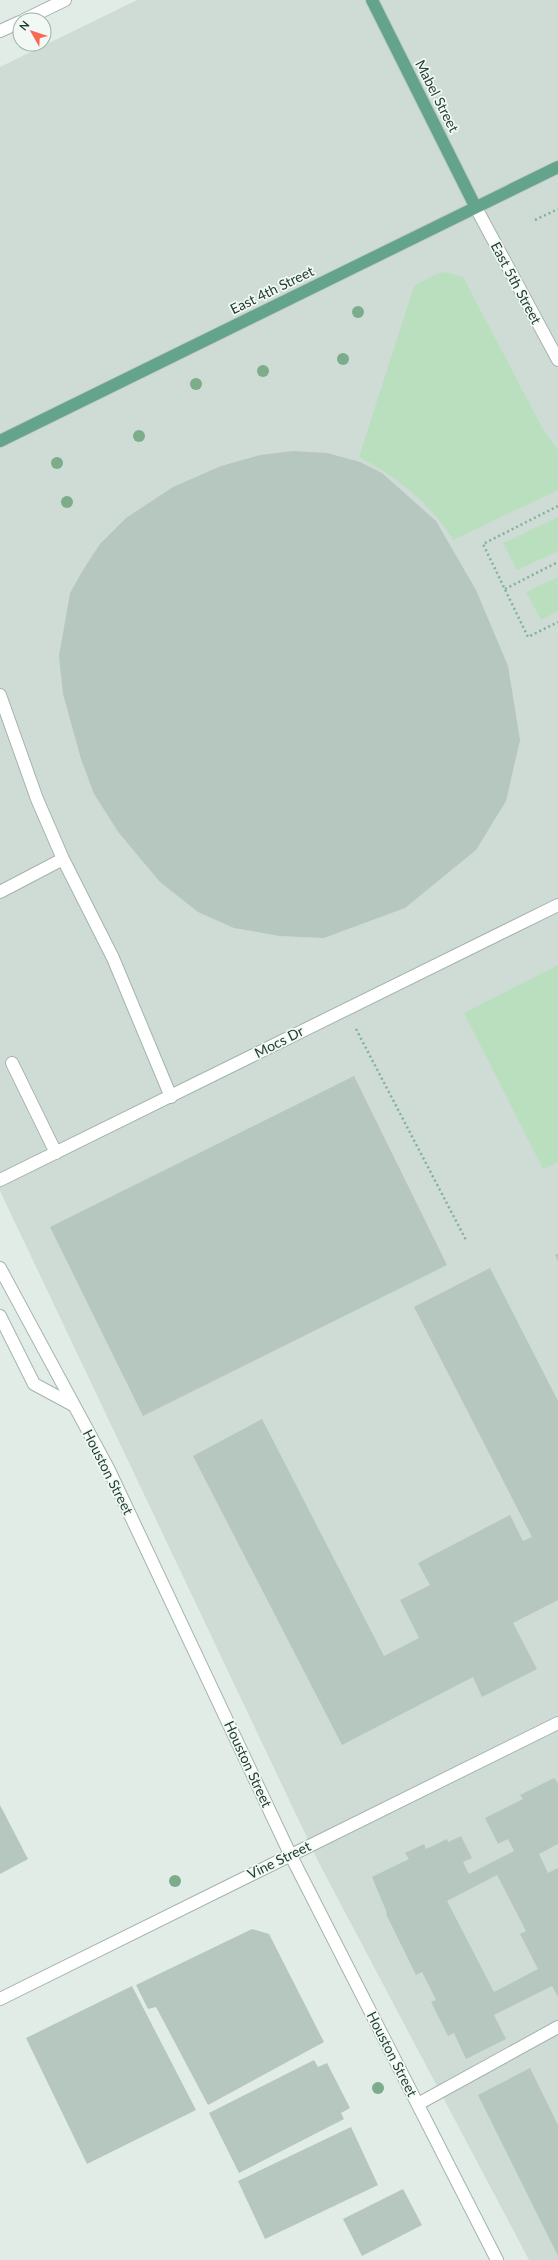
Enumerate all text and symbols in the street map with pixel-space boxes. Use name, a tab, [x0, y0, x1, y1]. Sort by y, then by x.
north arrow	[12, 12, 52, 52]
text: N	[16, 18, 32, 33]
street label: Mabel Street	[412, 57, 463, 135]
street label: East 5th Street	[488, 239, 545, 327]
street label: East 4th Street	[227, 262, 316, 317]
street label: Mocs Dr	[251, 1022, 306, 1061]
street label: Houston Street	[80, 1426, 137, 1517]
street label: Houston Street	[221, 1718, 276, 1810]
street label: Vine Street	[244, 1837, 313, 1882]
street label: Houston Street	[364, 2008, 421, 2099]

